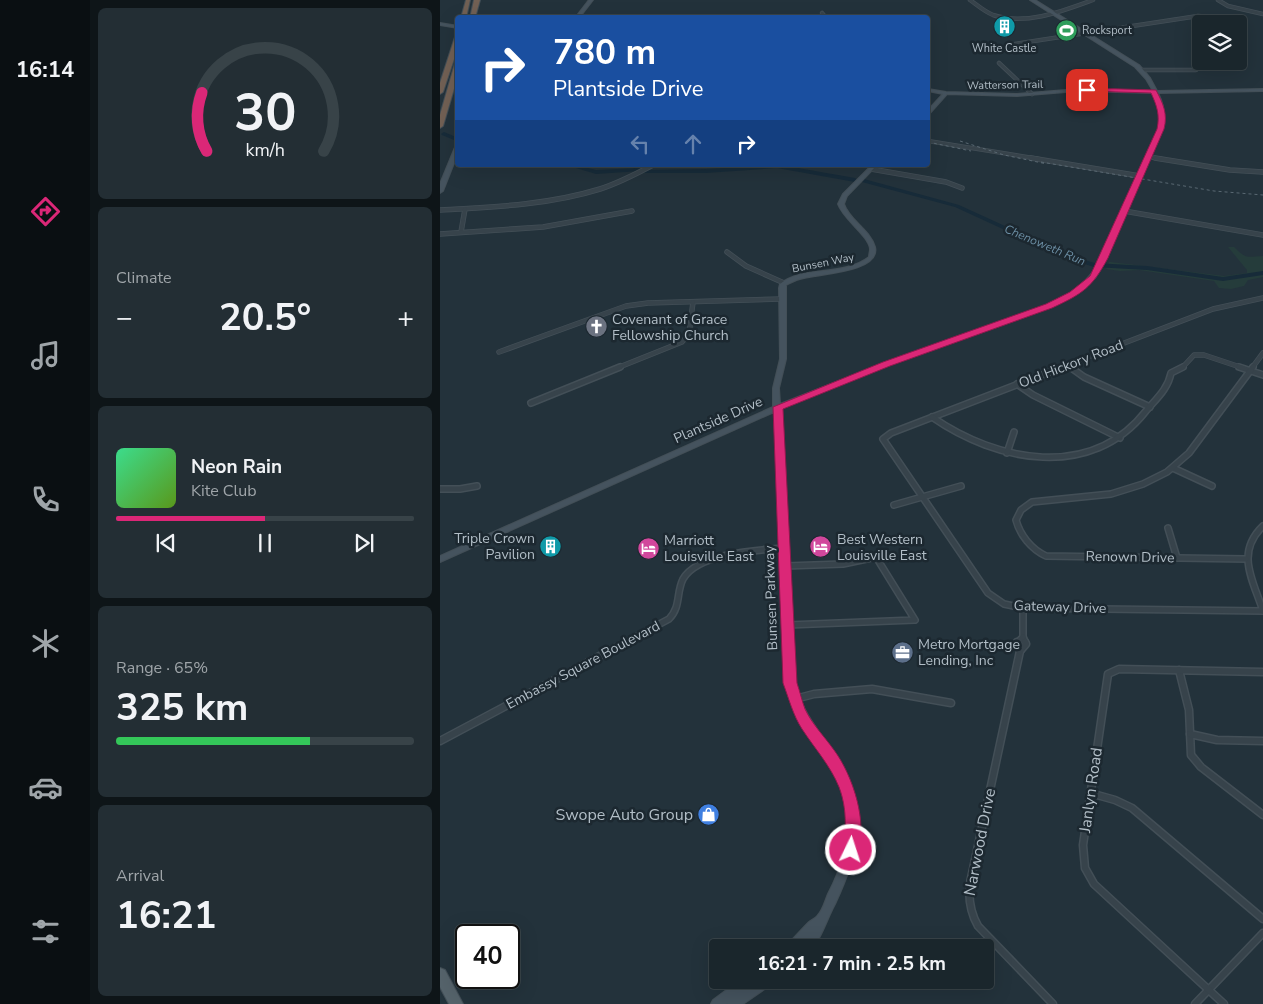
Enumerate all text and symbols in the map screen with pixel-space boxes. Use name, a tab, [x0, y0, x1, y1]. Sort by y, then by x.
building icon: White Castle	[992, 15, 1016, 39]
map controls	[1192, 15, 1247, 70]
button: layers	[1192, 15, 1247, 70]
sports icon: Rocksport	[1054, 18, 1078, 42]
place label: Rocksport	[1082, 23, 1132, 38]
text: 780 m	[553, 29, 656, 76]
icon: right	[470, 35, 535, 100]
place label: White Castle	[972, 41, 1036, 56]
text: 16:14	[16, 55, 74, 85]
pin	[1066, 69, 1108, 111]
text: Plantside Drive	[553, 74, 703, 104]
icon: arrive	[1073, 76, 1101, 104]
text: 30	[234, 77, 296, 148]
street label: Watterson Trail	[967, 77, 1044, 93]
icon: left	[626, 130, 654, 158]
icon: ahead	[679, 130, 707, 158]
icon: right	[732, 130, 760, 158]
text: km/h	[245, 138, 285, 162]
icon: directions	[28, 194, 63, 229]
water label: Chenoweth Run	[1002, 221, 1088, 269]
street label: Bunsen Way	[791, 250, 856, 276]
text: Climate	[116, 267, 171, 289]
text: 20.5°	[219, 292, 311, 343]
text: −	[116, 299, 133, 337]
text: +	[397, 299, 414, 337]
place label: Covenant of Grace Fellowship Church	[612, 310, 729, 345]
church icon: Covenant of Grace Fellowship Church	[584, 315, 608, 339]
street label: Old Hickory Road	[1016, 335, 1126, 393]
icon: music	[28, 338, 63, 373]
street label: Plantside Drive	[670, 392, 766, 448]
text: Neon Rain	[191, 454, 282, 480]
text: Kite Club	[191, 480, 257, 502]
icon: phone	[28, 482, 63, 517]
icon: previous	[152, 529, 180, 557]
icon: pause	[251, 529, 279, 557]
icon: next	[350, 529, 378, 557]
place label: Triple Crown Pavilion	[454, 529, 535, 564]
place label: Best Western Louisville East	[837, 530, 927, 565]
place label: Marriott Louisville East	[664, 531, 754, 566]
building icon: Triple Crown Pavilion	[539, 534, 563, 558]
hotel icon: Best Western Louisville East	[809, 535, 833, 559]
hotel icon: Marriott Louisville East	[636, 536, 660, 560]
street label: Bunsen Parkway	[760, 544, 782, 651]
street label: Renown Drive	[1085, 547, 1175, 567]
street label: Gateway Drive	[1013, 596, 1107, 618]
street label: Embassy Square Boulevard	[503, 616, 663, 714]
icon: climate	[28, 626, 63, 661]
place label: Metro Mortgage Lending, Inc	[918, 635, 1020, 670]
office icon: Metro Mortgage Lending, Inc	[890, 640, 914, 664]
text: Range · 65%	[116, 657, 208, 679]
text: 325 km	[116, 682, 248, 733]
street label: Janlyn Road	[1074, 746, 1108, 835]
icon: car	[28, 770, 63, 805]
street label: Narwood Drive	[959, 786, 1001, 898]
shop icon: Swope Auto Group	[697, 803, 721, 827]
place label: Swope Auto Group	[555, 804, 693, 826]
position arrow	[824, 823, 876, 875]
text: Arrival	[116, 865, 164, 887]
text: 16:21	[116, 890, 217, 941]
icon: filters	[28, 914, 63, 949]
speed limit sign: 40	[455, 924, 520, 989]
text: 16:21 · 7 min · 2.5 km	[757, 951, 946, 977]

